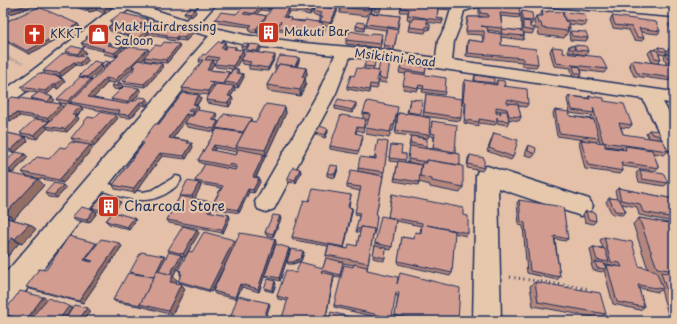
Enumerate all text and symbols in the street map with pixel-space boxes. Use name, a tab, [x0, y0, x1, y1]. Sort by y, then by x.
place label: Mak Hairdressing Saloon	[114, 17, 216, 49]
building icon: Makuti Bar	[255, 19, 281, 45]
church icon: KKKT	[22, 21, 48, 47]
shop icon: Mak Hairdressing Saloon	[85, 21, 111, 47]
place label: Makuti Bar	[284, 22, 350, 40]
place label: KKKT	[50, 24, 83, 42]
street label: Msikitini Road	[354, 43, 437, 71]
building icon: Charcoal Store	[96, 193, 122, 219]
place label: Charcoal Store	[124, 195, 225, 216]

